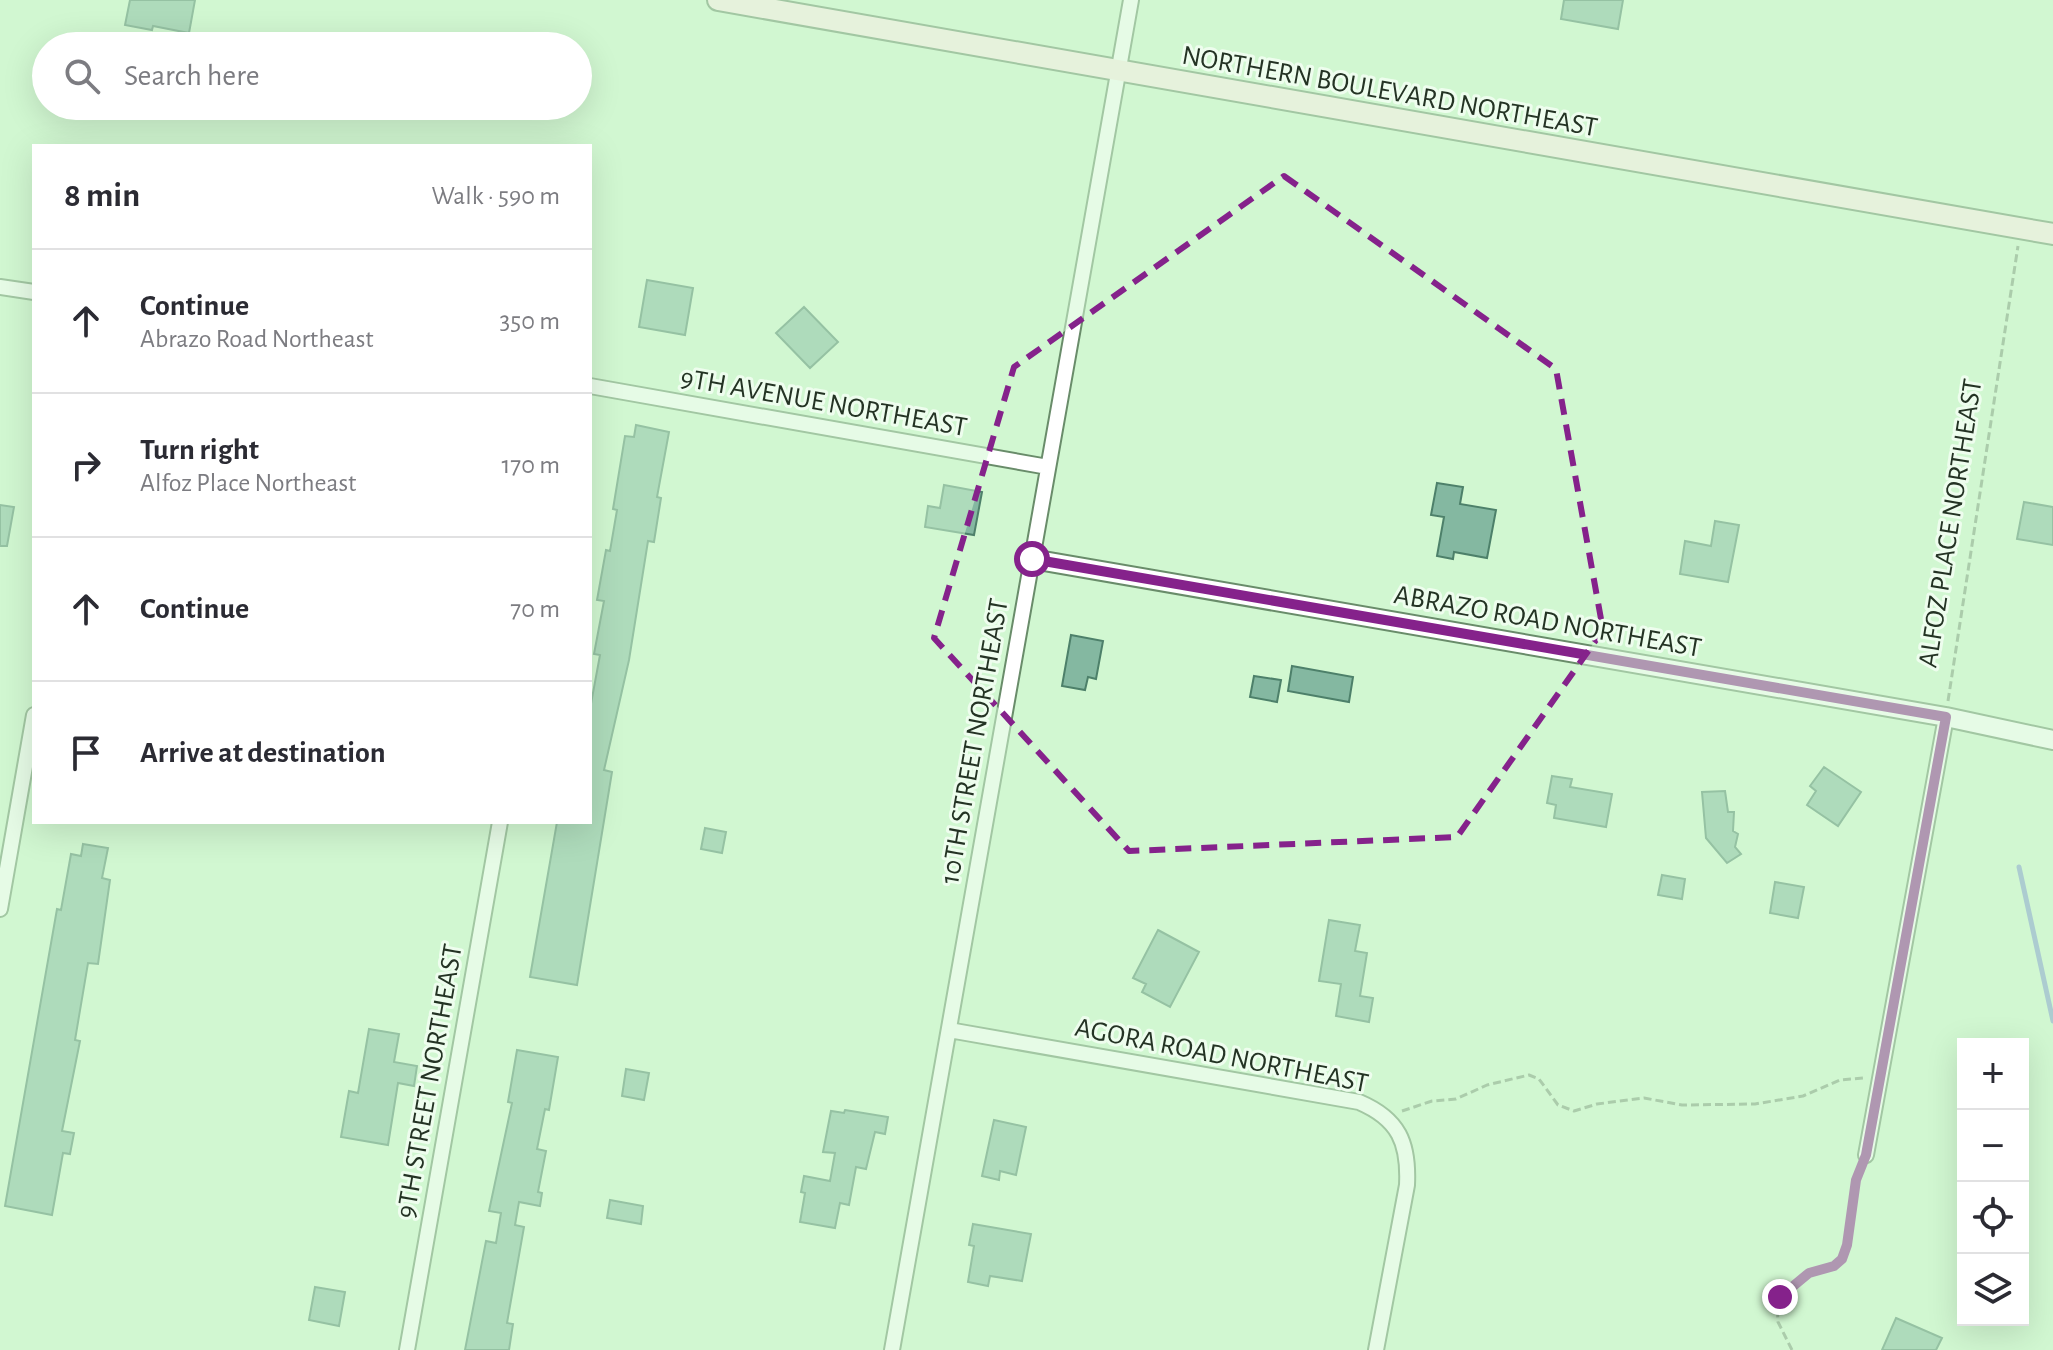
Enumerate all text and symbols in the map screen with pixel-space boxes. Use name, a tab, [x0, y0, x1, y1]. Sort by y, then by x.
search box	[32, 32, 592, 120]
street label: NORTHERN BOULEVARD NORTHEAST	[1180, 42, 1600, 142]
icon: search	[60, 54, 104, 98]
text: Search here	[124, 61, 260, 91]
text: 8 min	[64, 179, 140, 213]
text: Walk · 590 m	[431, 183, 560, 209]
text: Continue	[140, 291, 249, 321]
icon: ahead	[64, 299, 108, 343]
text: 350 m	[500, 308, 560, 334]
text: Abrazo Road Northeast	[140, 326, 374, 352]
street label: 9TH AVENUE NORTHEAST	[678, 364, 969, 442]
street label: ALFOZ PLACE NORTHEAST	[1914, 377, 1988, 670]
text: Turn right	[140, 435, 259, 465]
icon: right	[64, 443, 108, 487]
text: 170 m	[501, 452, 560, 478]
text: Alfoz Place Northeast	[140, 470, 356, 496]
route start	[1014, 541, 1050, 577]
street label: ABRAZO ROAD NORTHEAST	[1392, 581, 1704, 663]
icon: ahead	[64, 587, 108, 631]
text: Continue	[140, 594, 249, 624]
text: 70 m	[510, 596, 560, 622]
street label: 10TH STREET NORTHEAST	[936, 596, 1014, 886]
icon: arrive	[64, 731, 108, 775]
text: Arrive at destination	[140, 738, 386, 768]
street label: 9TH STREET NORTHEAST	[392, 942, 468, 1221]
street label: AGORA ROAD NORTHEAST	[1073, 1014, 1371, 1098]
map controls	[1957, 1038, 2029, 1326]
button: +	[1957, 1038, 2029, 1110]
button: −	[1957, 1110, 2029, 1182]
button: locate	[1957, 1182, 2029, 1254]
button: layers	[1957, 1254, 2029, 1326]
route end	[1762, 1279, 1798, 1315]

